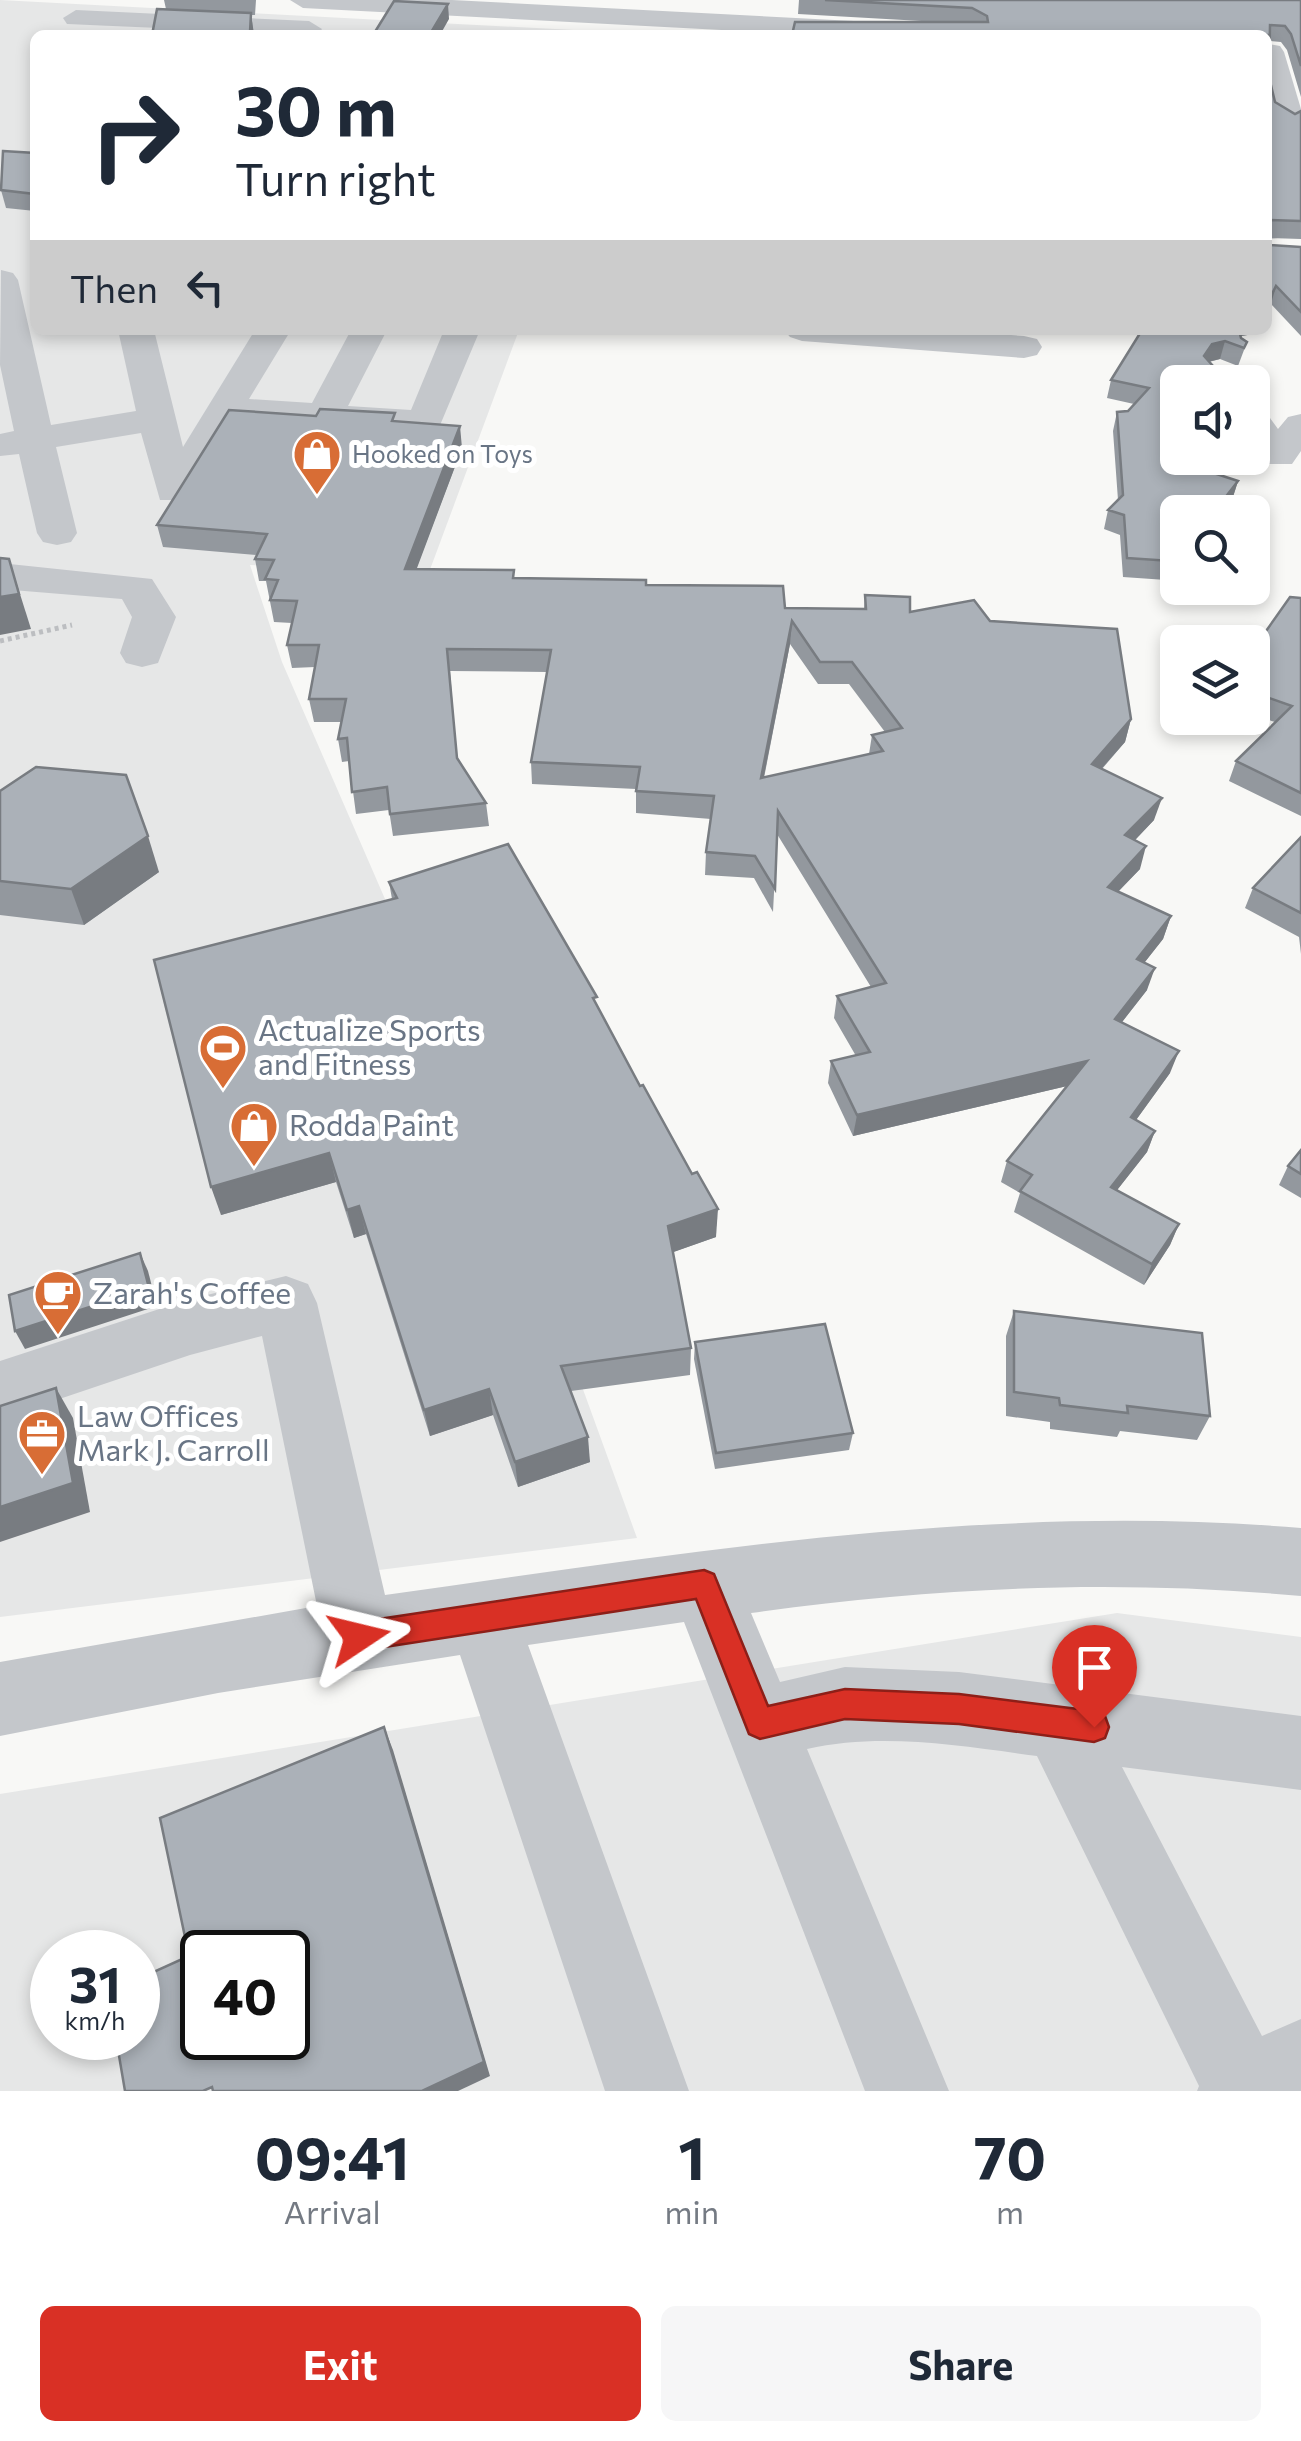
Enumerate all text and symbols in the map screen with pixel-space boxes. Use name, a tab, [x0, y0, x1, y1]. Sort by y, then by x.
text: 30 m	[235, 65, 397, 150]
icon: right	[70, 70, 200, 200]
text: Turn right	[235, 150, 436, 205]
icon: left	[178, 260, 233, 315]
text: Then	[70, 264, 158, 311]
map controls	[1160, 365, 1270, 735]
button: sound	[1160, 365, 1270, 475]
shop icon: Hooked on Toys	[291, 428, 343, 496]
place label: Hooked on Toys	[352, 438, 533, 468]
button: search	[1160, 495, 1270, 605]
button: layers	[1160, 625, 1270, 735]
place label: Actualize Sports and Fitness	[258, 1010, 481, 1081]
sports icon: Actualize Sports and Fitness	[197, 1022, 249, 1090]
shop icon: Rodda Paint	[228, 1100, 280, 1168]
place label: Rodda Paint	[289, 1105, 454, 1142]
cafe icon: Zarah's Coffee	[32, 1268, 84, 1336]
place label: Zarah's Coffee	[93, 1273, 291, 1310]
place label: Law Offices Mark J. Carroll	[77, 1396, 270, 1467]
office icon: Law Offices Mark J. Carroll	[16, 1408, 68, 1476]
position arrow	[307, 1585, 411, 1689]
pin	[1052, 1625, 1137, 1728]
icon: arrive	[1067, 1640, 1122, 1695]
speed limit sign: 40	[180, 1930, 310, 2060]
text: 31	[69, 1952, 121, 2013]
text: km/h	[65, 2005, 125, 2035]
text: 09:41	[255, 2119, 410, 2192]
text: 1	[678, 2119, 705, 2192]
text: 70	[974, 2119, 1046, 2192]
text: Arrival	[284, 2191, 381, 2231]
text: min	[664, 2191, 719, 2231]
text: m	[996, 2191, 1024, 2231]
button: Exit	[40, 2306, 641, 2421]
button: Share	[661, 2306, 1261, 2421]

